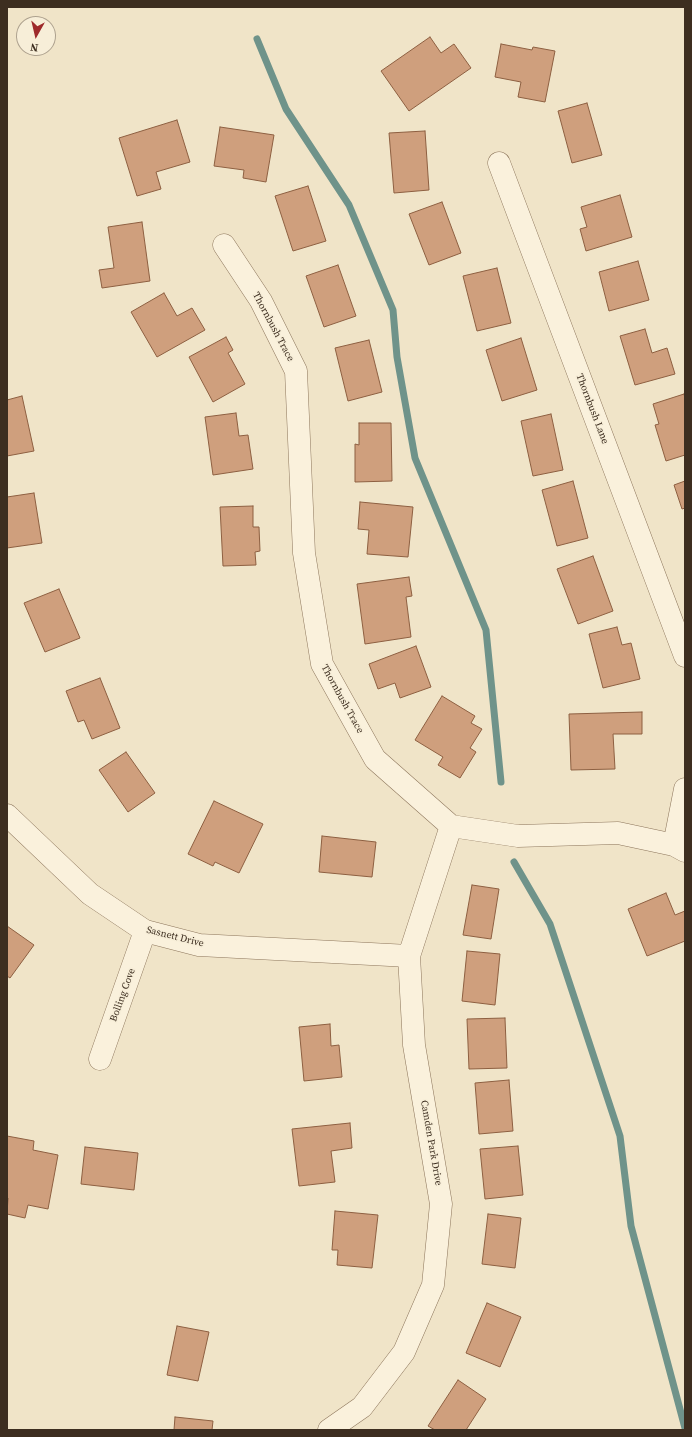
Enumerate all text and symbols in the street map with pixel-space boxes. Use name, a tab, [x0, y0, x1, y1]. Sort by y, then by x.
north arrow	[16, 16, 56, 56]
text: N	[29, 39, 39, 55]
street label: Thornbush Trace	[250, 290, 296, 364]
street label: Thornbush Lane	[573, 372, 611, 446]
street label: Thornbush Trace	[318, 662, 366, 736]
street label: Sasnett Drive	[145, 924, 205, 950]
street label: Bolling Cove	[108, 967, 138, 1023]
street label: Camden Park Drive	[418, 1099, 444, 1187]

